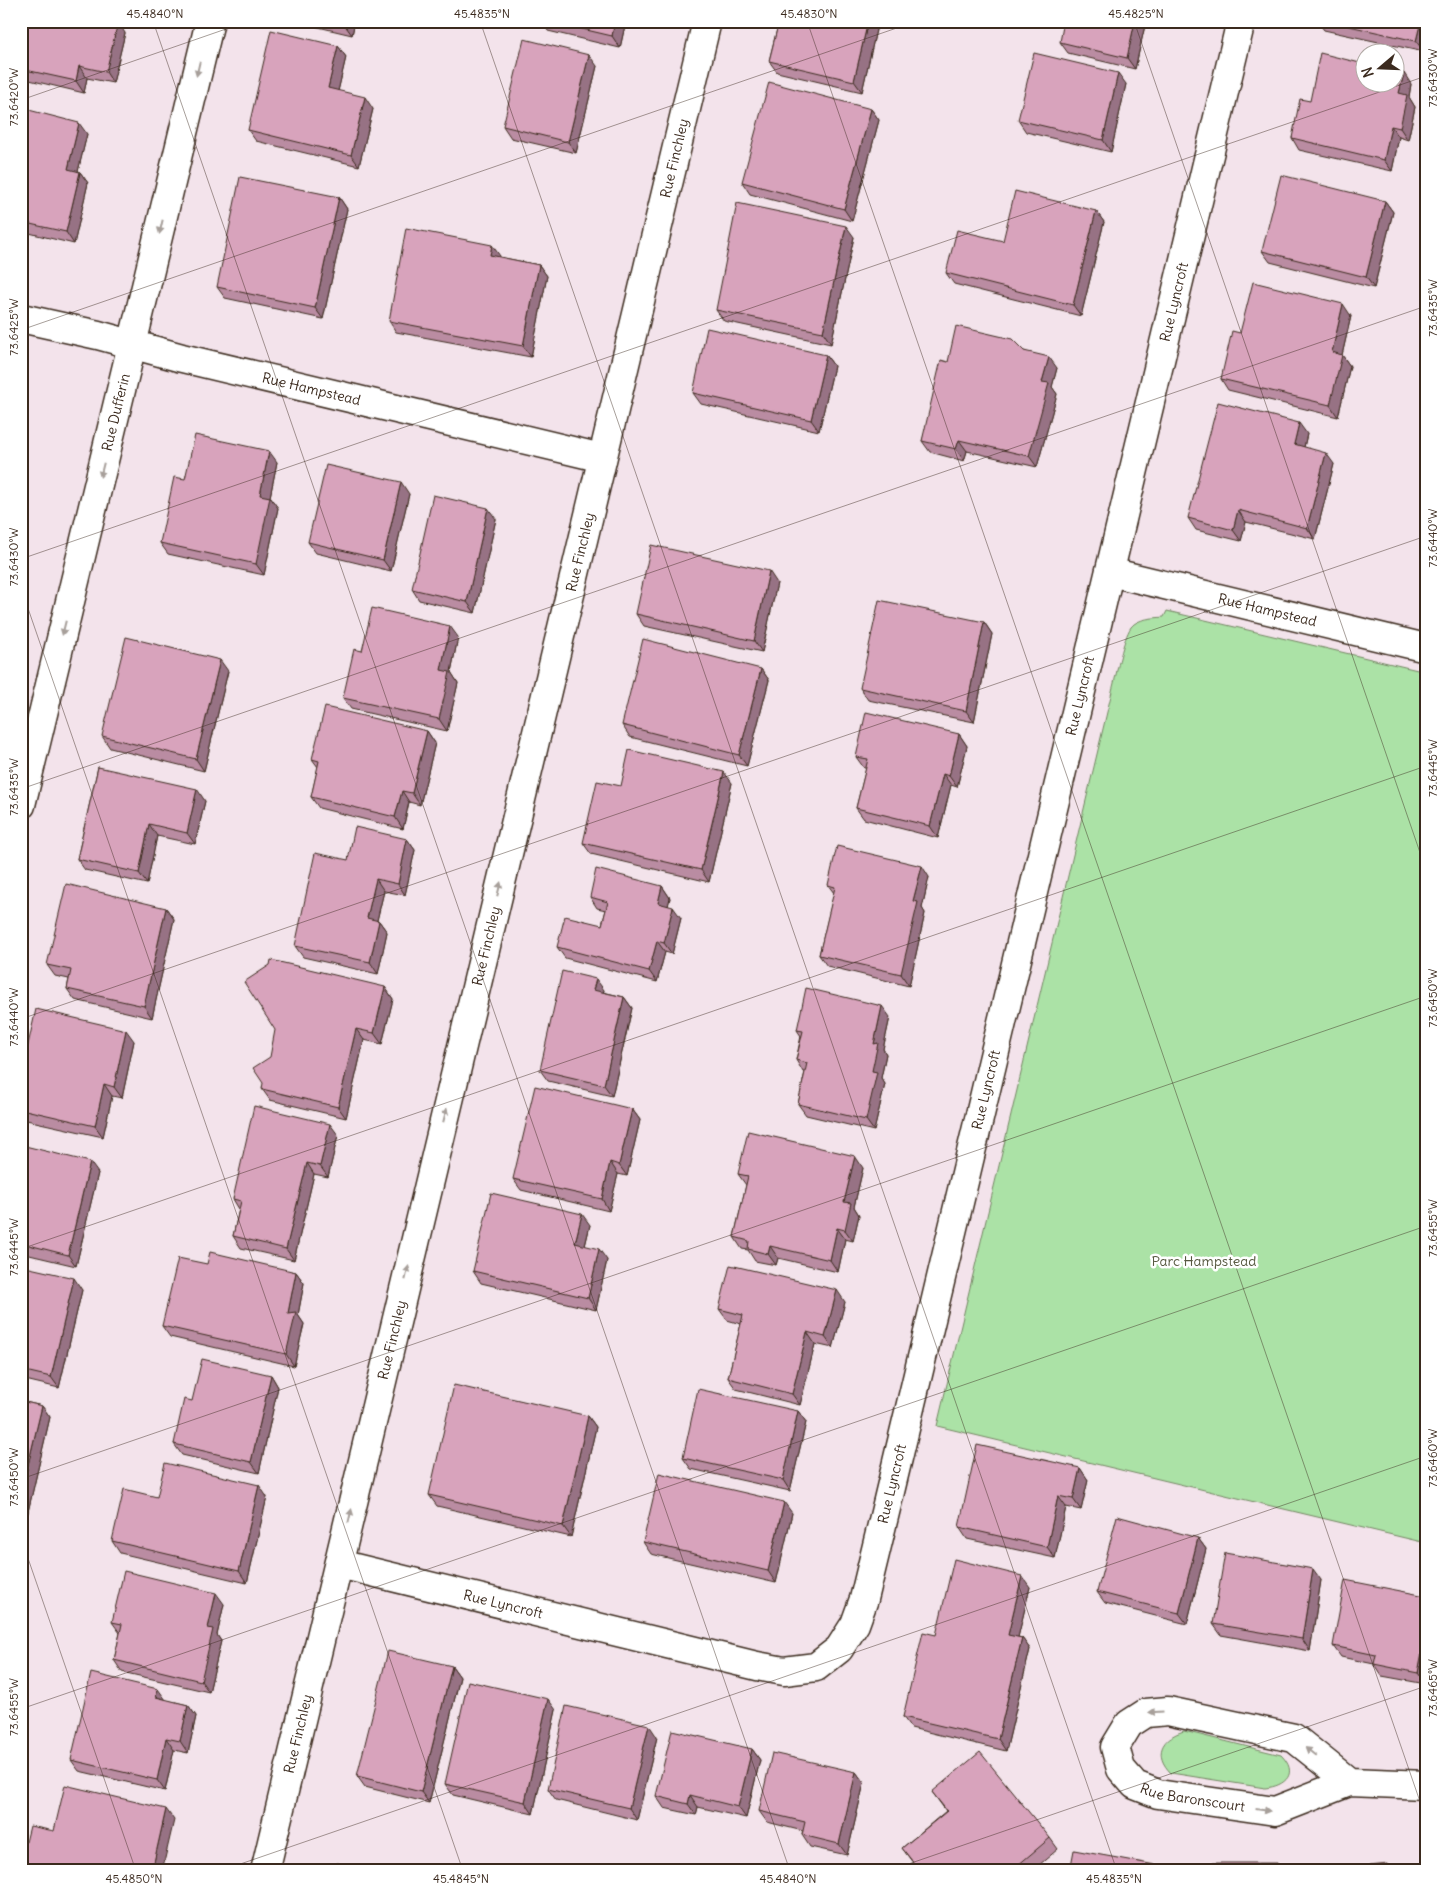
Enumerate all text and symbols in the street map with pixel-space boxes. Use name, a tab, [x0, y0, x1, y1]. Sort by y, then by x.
text: 45.4840°N	[126, 6, 184, 21]
text: 45.4835°N	[454, 6, 510, 21]
text: 45.4830°N	[781, 6, 837, 21]
text: 45.4825°N	[1108, 6, 1164, 21]
north arrow	[1354, 42, 1404, 92]
text: 73.6430°W	[1425, 49, 1440, 107]
one-way arrow	[194, 61, 202, 76]
text: N	[1358, 65, 1378, 80]
text: 73.6420°W	[6, 68, 21, 126]
street label: Rue Finchley	[656, 117, 692, 200]
one-way arrow	[157, 219, 165, 234]
street label: Rue Lyncroft	[1156, 260, 1192, 344]
text: 73.6435°W	[1425, 279, 1440, 337]
text: 73.6425°W	[6, 298, 21, 356]
street label: Rue Hampstead	[260, 368, 363, 409]
street label: Rue Dufferin	[98, 372, 134, 453]
one-way arrow	[98, 462, 106, 477]
text: 73.6440°W	[1425, 509, 1440, 567]
street label: Rue Finchley	[562, 511, 598, 594]
text: 73.6430°W	[6, 528, 21, 586]
street label: Rue Hampstead	[1216, 589, 1319, 630]
one-way arrow	[60, 620, 68, 635]
street label: Rue Lyncroft	[1062, 654, 1098, 737]
text: 73.6445°W	[1425, 739, 1440, 797]
text: 73.6435°W	[6, 758, 21, 816]
one-way arrow	[495, 881, 503, 896]
street label: Rue Finchley	[468, 905, 504, 987]
text: 73.6450°W	[1425, 969, 1440, 1027]
text: 73.6440°W	[6, 988, 21, 1046]
street label: Rue Lyncroft	[968, 1048, 1004, 1131]
one-way arrow	[441, 1107, 449, 1122]
text: 73.6455°W	[1425, 1199, 1440, 1257]
text: 73.6445°W	[6, 1218, 21, 1276]
park label: Parc Hampstead	[1151, 1252, 1257, 1270]
one-way arrow	[403, 1265, 411, 1280]
street label: Rue Finchley	[374, 1299, 410, 1381]
text: 73.6460°W	[1425, 1429, 1440, 1487]
street label: Rue Lyncroft	[874, 1442, 910, 1525]
text: 73.6450°W	[6, 1448, 21, 1506]
one-way arrow	[346, 1509, 354, 1524]
street label: Rue Lyncroft	[462, 1586, 545, 1622]
text: 73.6465°W	[1425, 1659, 1440, 1717]
text: 73.6455°W	[6, 1678, 21, 1736]
street label: Rue Finchley	[280, 1692, 316, 1775]
one-way arrow	[1148, 1709, 1164, 1717]
one-way arrow	[1305, 1746, 1318, 1757]
street label: Rue Baronscourt	[1137, 1779, 1247, 1816]
one-way arrow	[1255, 1806, 1271, 1814]
text: 45.4850°N	[105, 1871, 163, 1886]
text: 45.4845°N	[433, 1871, 489, 1886]
text: 45.4840°N	[759, 1871, 817, 1886]
text: 45.4835°N	[1086, 1871, 1142, 1886]

